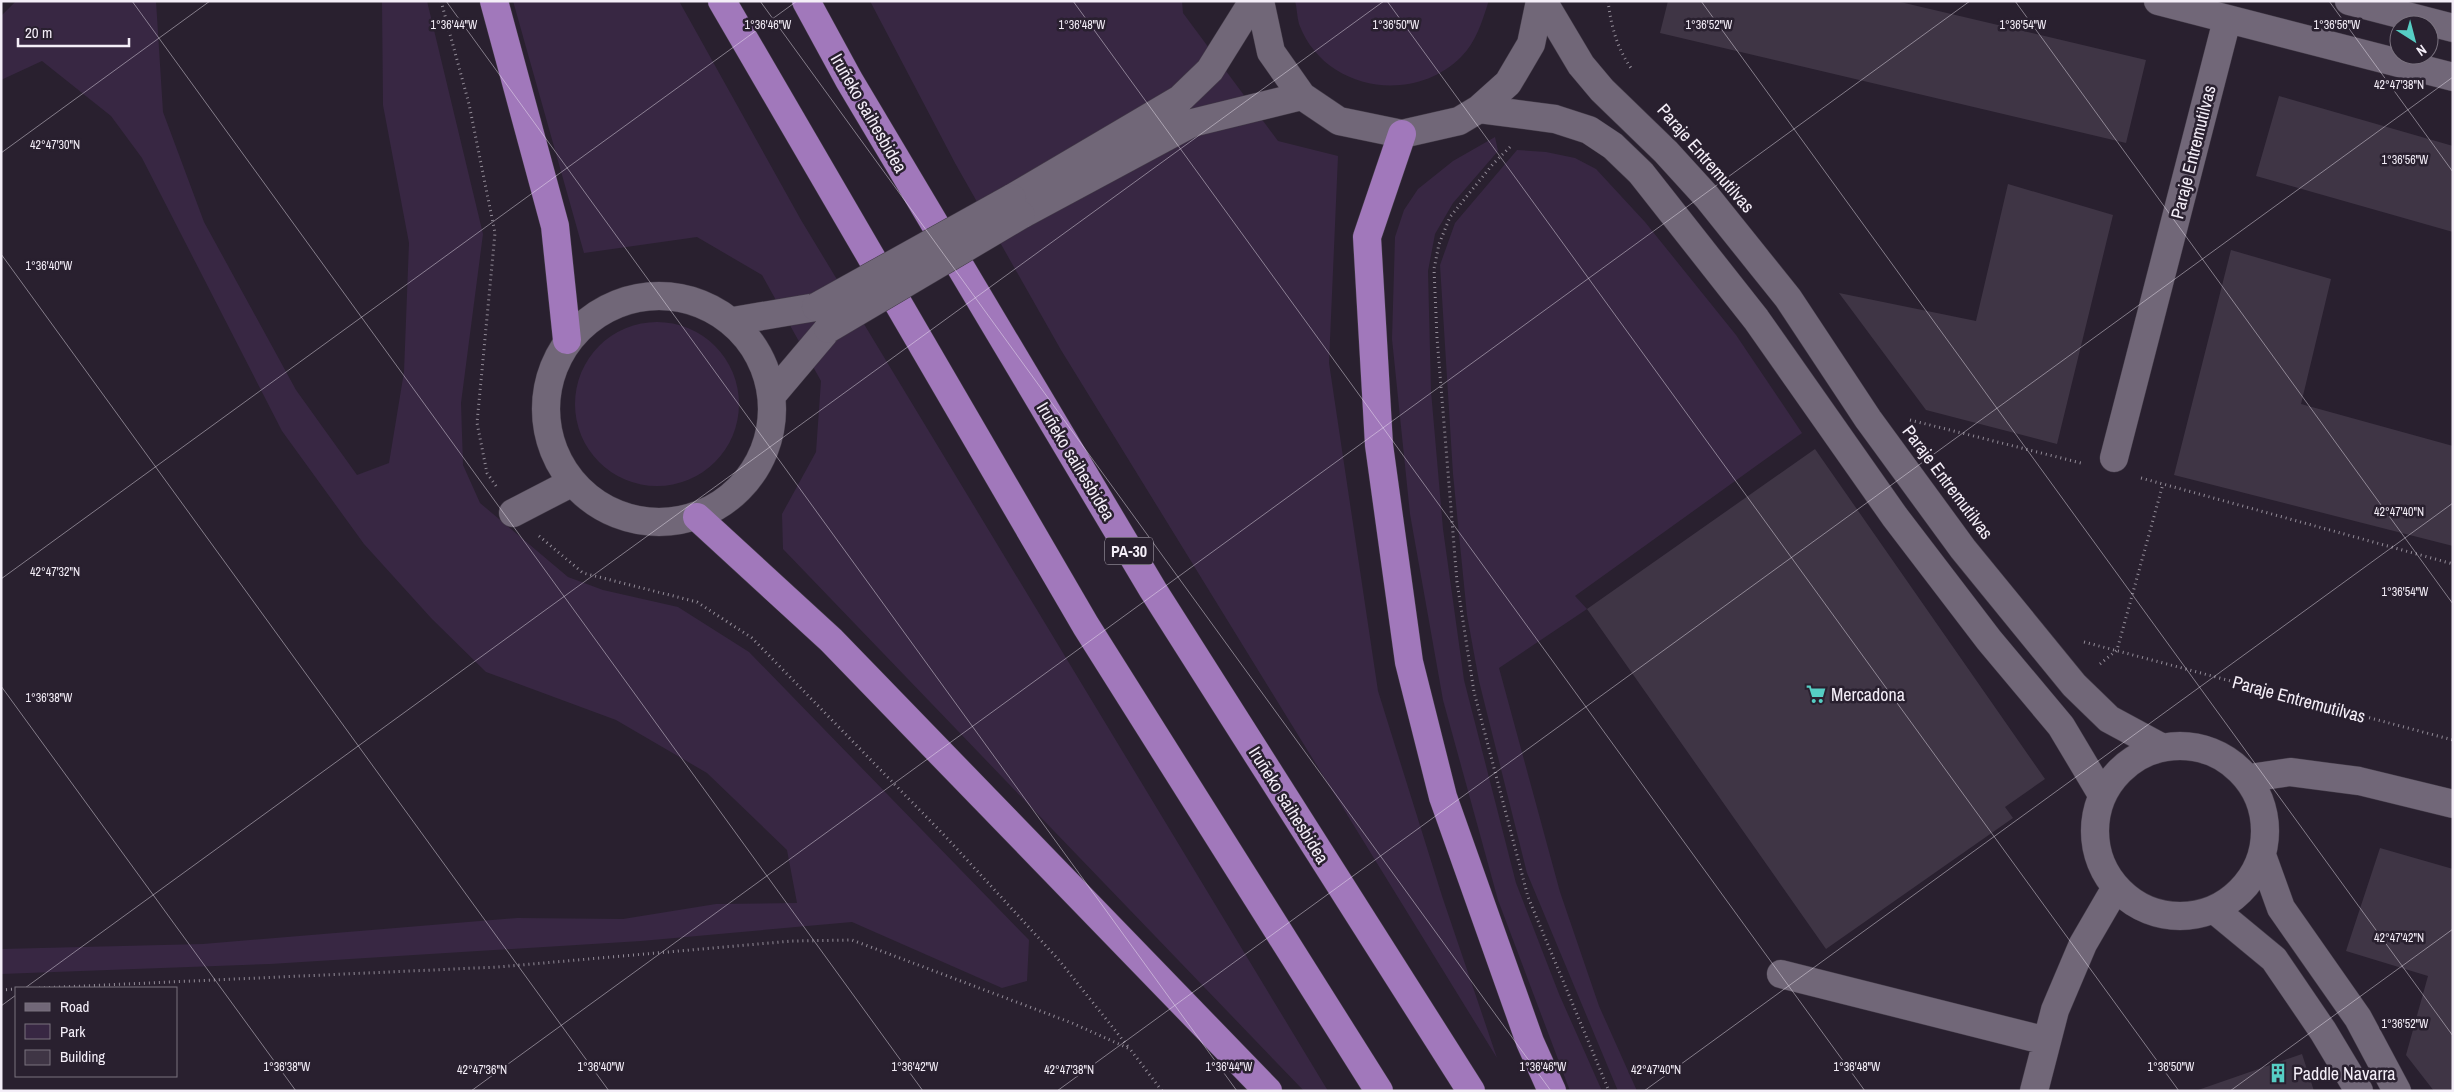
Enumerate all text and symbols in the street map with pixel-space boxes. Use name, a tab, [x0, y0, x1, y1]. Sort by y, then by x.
scale bar	[18, 15, 129, 47]
north arrow	[2389, 15, 2439, 65]
text: 1°36'44"W	[431, 17, 478, 33]
text: 1°36'46"W	[745, 17, 792, 33]
text: 1°36'48"W	[1059, 17, 1106, 33]
text: 1°36'50"W	[1373, 17, 1420, 33]
text: 1°36'52"W	[1686, 17, 1733, 33]
text: 1°36'54"W	[2000, 17, 2047, 33]
text: 1°36'56"W	[2314, 17, 2361, 33]
text: 20 m	[25, 22, 52, 43]
text: N	[2413, 41, 2430, 60]
street label: Iruñeko saihesbidea	[825, 49, 913, 177]
text: 42°47'38"N	[2374, 77, 2424, 93]
street label: Paraje Entremutilvas	[2164, 83, 2222, 221]
street label: Paraje Entremutilvas	[1652, 98, 1760, 218]
text: 42°47'30"N	[30, 137, 80, 153]
text: 1°36'56"W	[2382, 152, 2429, 168]
text: 1°36'40"W	[26, 258, 73, 274]
street label: Iruñeko saihesbidea	[1031, 397, 1121, 525]
street label: Paraje Entremutilvas	[1897, 420, 1999, 544]
text: 42°47'40"N	[2374, 504, 2424, 520]
road number: PA-30	[1105, 538, 1153, 564]
text: 42°47'32"N	[30, 564, 80, 580]
text: 1°36'54"W	[2382, 584, 2429, 600]
street label: Paraje Entremutilvas	[2230, 669, 2368, 729]
place label: Mercadona	[1831, 682, 1905, 707]
supermarket icon: Mercadona	[1805, 683, 1827, 705]
text: 1°36'38"W	[26, 690, 73, 706]
street label: Iruñeko saihesbidea	[1243, 742, 1335, 868]
text: 42°47'42"N	[2374, 930, 2424, 946]
legend	[15, 987, 178, 1077]
text: Road	[60, 996, 89, 1017]
text: 1°36'52"W	[2382, 1016, 2429, 1032]
text: Park	[60, 1021, 86, 1042]
text: Building	[60, 1046, 105, 1067]
text: 1°36'38"W	[264, 1059, 311, 1075]
text: 1°36'40"W	[578, 1059, 625, 1075]
text: 1°36'42"W	[892, 1059, 939, 1075]
text: 1°36'44"W	[1206, 1059, 1253, 1075]
text: 1°36'46"W	[1520, 1059, 1567, 1075]
text: 1°36'48"W	[1834, 1059, 1881, 1075]
text: 1°36'50"W	[2148, 1059, 2195, 1075]
place label: Paddle Navarra	[2293, 1061, 2396, 1086]
text: 42°47'36"N	[457, 1062, 507, 1078]
text: 42°47'38"N	[1044, 1062, 1094, 1078]
text: 42°47'40"N	[1631, 1062, 1681, 1078]
building icon: Paddle Navarra	[2267, 1062, 2289, 1084]

